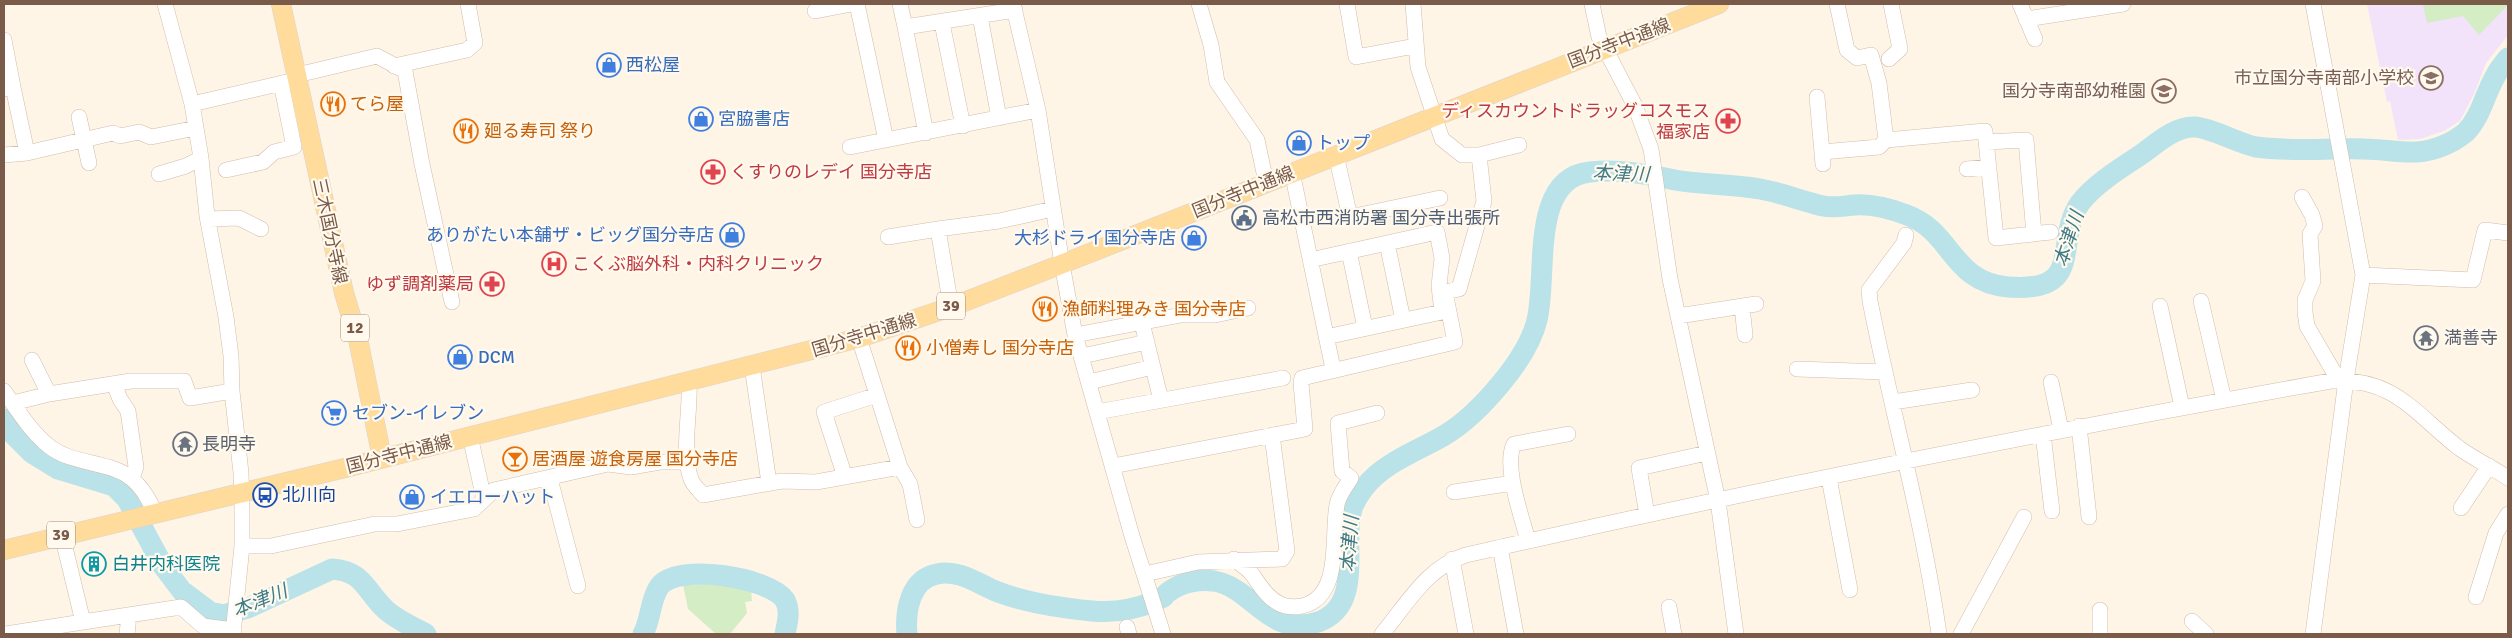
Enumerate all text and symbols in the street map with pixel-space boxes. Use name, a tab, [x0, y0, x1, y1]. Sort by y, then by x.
street label: 国分寺中通線	[1565, 13, 1673, 73]
shop icon: 西松屋	[596, 52, 622, 78]
place label: 西松屋	[626, 54, 680, 76]
school or university icon: 市立国分寺南部小学校	[2418, 65, 2444, 91]
place label: 市立国分寺南部小学校	[2234, 67, 2414, 89]
school or university icon: 国分寺南部幼稚園	[2151, 78, 2177, 104]
place label: 国分寺南部幼稚園	[2002, 80, 2146, 102]
restaurant icon: てら屋	[320, 91, 346, 117]
place label: てら屋	[350, 93, 404, 115]
place label: ディスカウントドラッグコスモス 福家店	[1441, 100, 1710, 143]
shop icon: 宮脇書店	[688, 106, 714, 132]
place label: 宮脇書店	[718, 108, 790, 130]
pharmacy icon: ディスカウントドラッグコスモス 福家店	[1715, 108, 1741, 134]
restaurant icon: 廻る寿司 祭り	[453, 118, 479, 144]
place label: 廻る寿司 祭り	[484, 120, 596, 142]
shop icon: トップ	[1286, 130, 1312, 156]
place label: トップ	[1316, 132, 1370, 154]
pharmacy icon: くすりのレデイ 国分寺店	[700, 159, 726, 185]
place label: くすりのレデイ 国分寺店	[730, 161, 932, 183]
water label: 本津川	[1592, 161, 1652, 187]
street label: 国分寺中通線	[1189, 162, 1297, 222]
street label: 三木国分寺線	[308, 176, 352, 286]
public building icon: 高松市西消防署 国分寺出張所	[1231, 205, 1257, 231]
water label: 本津川	[2049, 206, 2090, 270]
place label: 高松市西消防署 国分寺出張所	[1262, 207, 1500, 229]
shop icon: ありがたい本舗ザ・ビッグ国分寺店	[719, 222, 745, 248]
place label: ありがたい本舗ザ・ビッグ国分寺店	[426, 224, 714, 246]
shop icon: 大杉ドライ国分寺店	[1181, 225, 1207, 251]
place label: 大杉ドライ国分寺店	[1014, 227, 1176, 249]
hospital icon: こくぶ脳外科・内科クリニック	[541, 251, 567, 277]
place label: こくぶ脳外科・内科クリニック	[572, 253, 824, 275]
pharmacy icon: ゆず調剤薬局	[479, 271, 505, 297]
place label: ゆず調剤薬局	[366, 273, 474, 295]
road number: 39	[937, 292, 965, 320]
restaurant icon: 漁師料理みき 国分寺店	[1032, 296, 1058, 322]
place label: 漁師料理みき 国分寺店	[1062, 298, 1246, 320]
street label: 国分寺中通線	[809, 309, 919, 361]
road number: 12	[341, 314, 369, 342]
temple icon: 満善寺	[2413, 325, 2439, 351]
place label: 満善寺	[2444, 327, 2498, 349]
restaurant icon: 小僧寿し 国分寺店	[895, 335, 921, 361]
place label: 小僧寿し 国分寺店	[926, 337, 1074, 359]
shop icon: DCM	[447, 344, 473, 370]
place label: DCM	[478, 346, 515, 368]
supermarket icon: セブン-イレブン	[321, 400, 347, 426]
place label: セブン-イレブン	[352, 402, 484, 424]
street label: 国分寺中通線	[344, 430, 454, 478]
temple icon: 長明寺	[172, 431, 198, 457]
place label: 長明寺	[202, 433, 256, 455]
bar icon: 居酒屋 遊食房屋 国分寺店	[502, 446, 528, 472]
place label: 居酒屋 遊食房屋 国分寺店	[532, 448, 738, 470]
bus stop icon: 北川向	[252, 482, 278, 508]
place label: 北川向	[282, 484, 336, 506]
shop icon: イエローハット	[399, 484, 425, 510]
place label: イエローハット	[430, 486, 555, 508]
water label: 本津川	[1336, 513, 1364, 573]
road number: 39	[47, 522, 75, 548]
building icon: 白井内科医院	[81, 551, 107, 577]
place label: 白井内科医院	[112, 553, 220, 575]
water label: 本津川	[229, 578, 293, 623]

